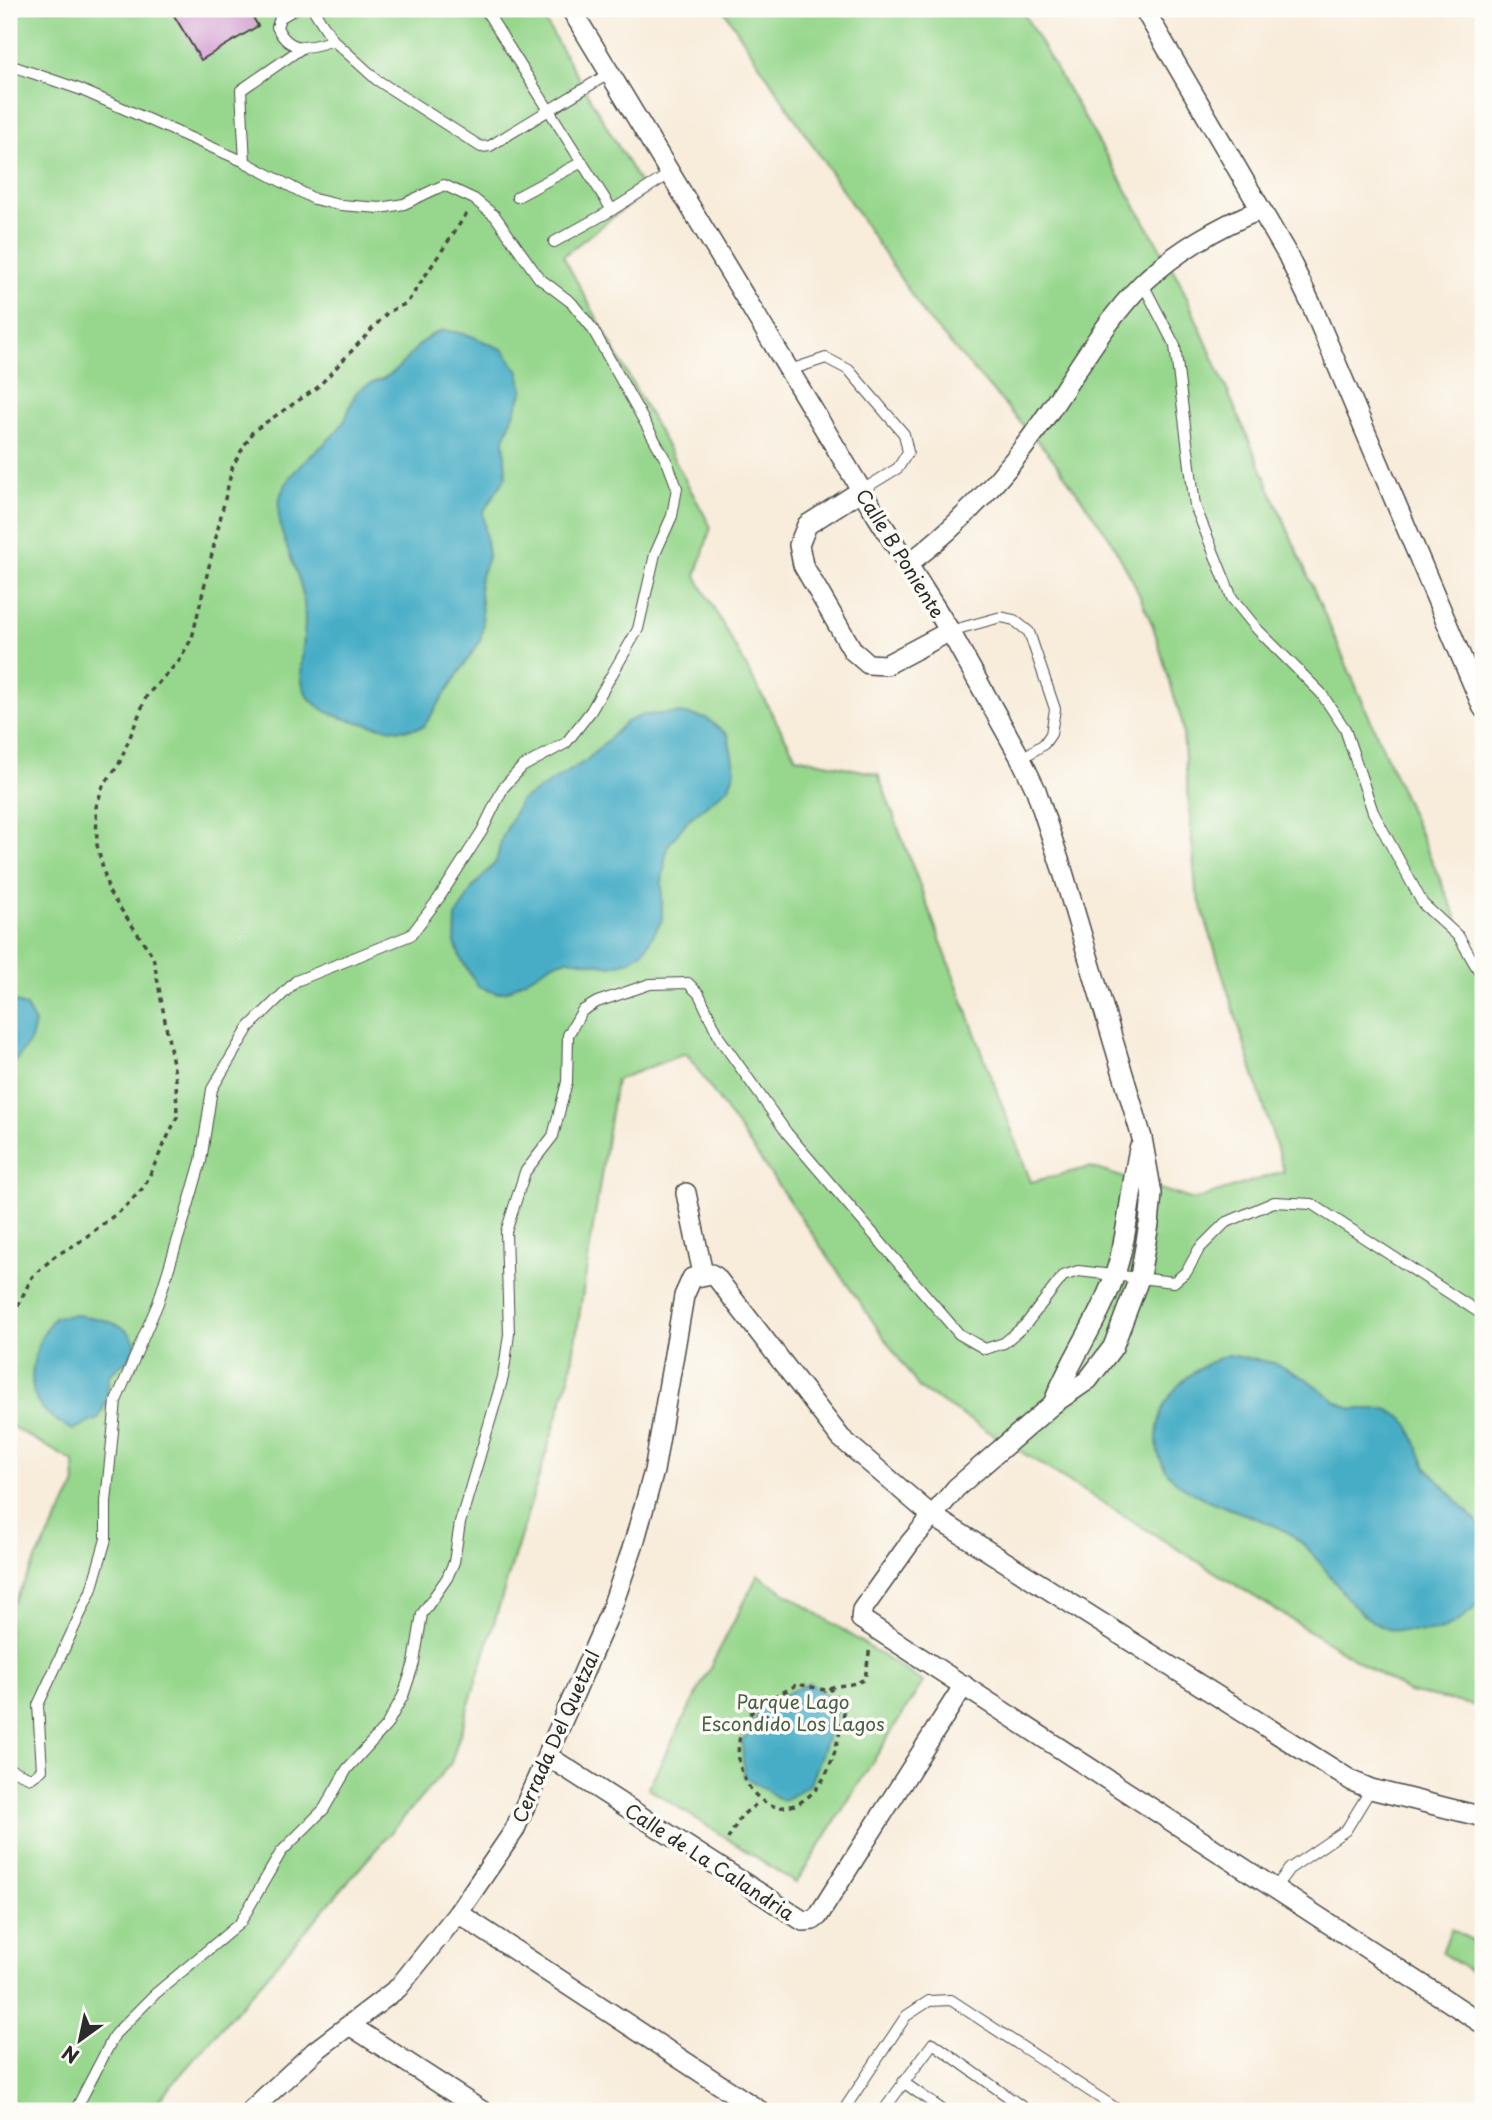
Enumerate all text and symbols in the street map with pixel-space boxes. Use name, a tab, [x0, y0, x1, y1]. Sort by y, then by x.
street label: Calle B Poniente	[850, 483, 952, 623]
street label: Cerrada Del Quetzal	[504, 1645, 606, 1827]
park label: Parque Lago Escondido Los Lagos	[701, 1687, 885, 1737]
street label: Calle de La Calandria	[620, 1796, 800, 1926]
north arrow	[46, 2004, 116, 2074]
text: N	[56, 2039, 84, 2071]

